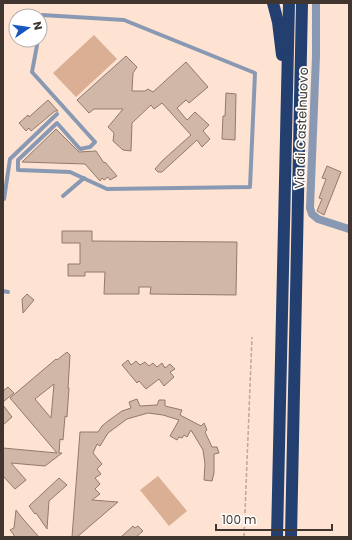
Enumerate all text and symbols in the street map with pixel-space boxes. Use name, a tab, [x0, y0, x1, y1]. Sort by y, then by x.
north arrow	[8, 8, 48, 48]
text: N	[29, 20, 46, 32]
street label: Via di Castelnuovo	[290, 67, 313, 189]
scale bar	[216, 506, 332, 532]
text: 100 m	[222, 511, 256, 528]

